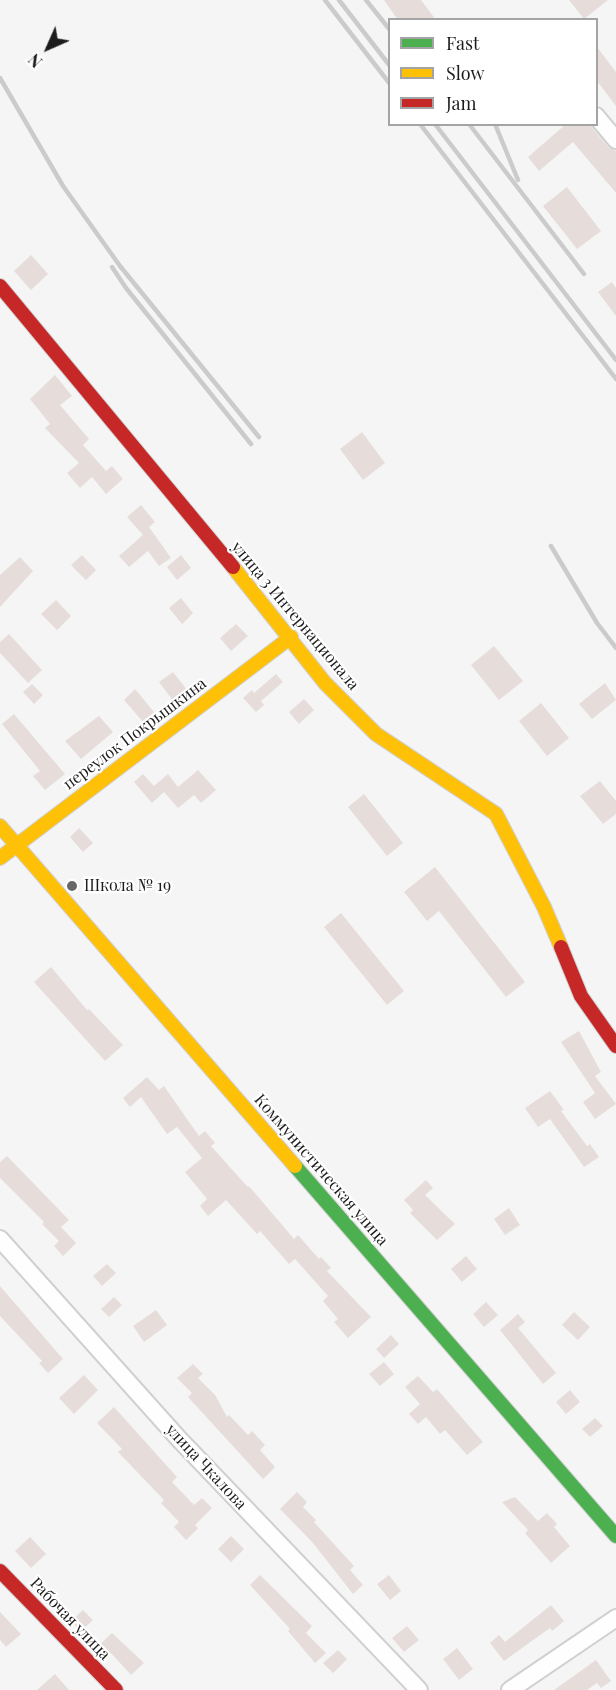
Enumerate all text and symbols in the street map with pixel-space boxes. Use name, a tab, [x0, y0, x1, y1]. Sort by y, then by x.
north arrow	[18, 18, 78, 78]
legend	[388, 18, 598, 126]
text: Fast	[446, 31, 479, 55]
text: N	[23, 50, 46, 73]
text: Slow	[446, 61, 484, 85]
text: Jam	[446, 91, 476, 115]
street label: улица 3 Интернационала	[227, 538, 363, 694]
street label: переулок Покрышкина	[60, 674, 210, 794]
place label: Школа № 19	[84, 876, 171, 896]
marker: Школа № 19	[65, 879, 79, 893]
street label: Коммунистическая улица	[250, 1090, 392, 1250]
street label: улица Чкалова	[162, 1420, 250, 1514]
street label: Рабочая улица	[26, 1574, 114, 1664]

